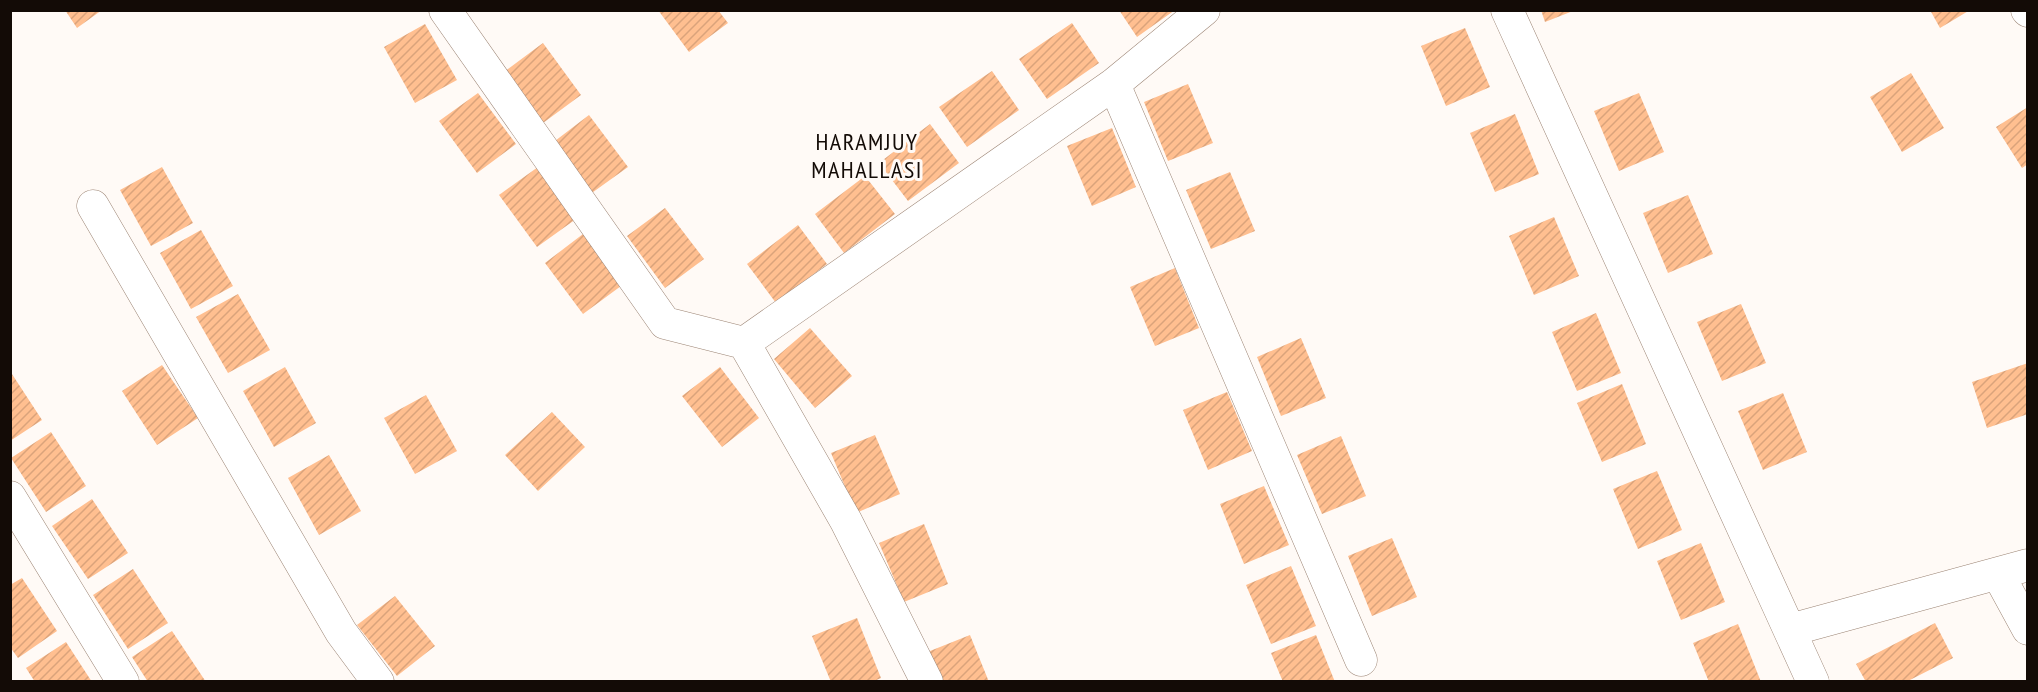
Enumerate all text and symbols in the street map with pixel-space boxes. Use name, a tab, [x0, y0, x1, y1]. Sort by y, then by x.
district label: HARAMJUY MAHALLASI	[811, 126, 923, 185]

